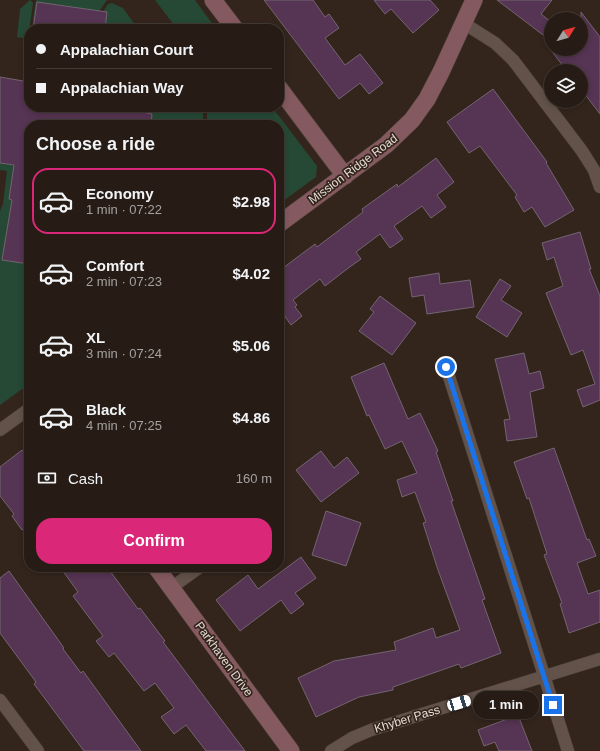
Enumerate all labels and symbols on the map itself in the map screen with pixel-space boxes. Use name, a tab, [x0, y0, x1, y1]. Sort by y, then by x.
north arrow	[544, 12, 588, 56]
street label: Mission Ridge Road	[306, 131, 400, 207]
route start	[437, 358, 455, 376]
street label: Parkhaven Drive	[192, 619, 256, 699]
callout: 1 min	[473, 691, 539, 719]
car	[446, 694, 472, 712]
route end	[544, 696, 562, 714]
street label: Khyber Pass	[372, 702, 442, 736]

